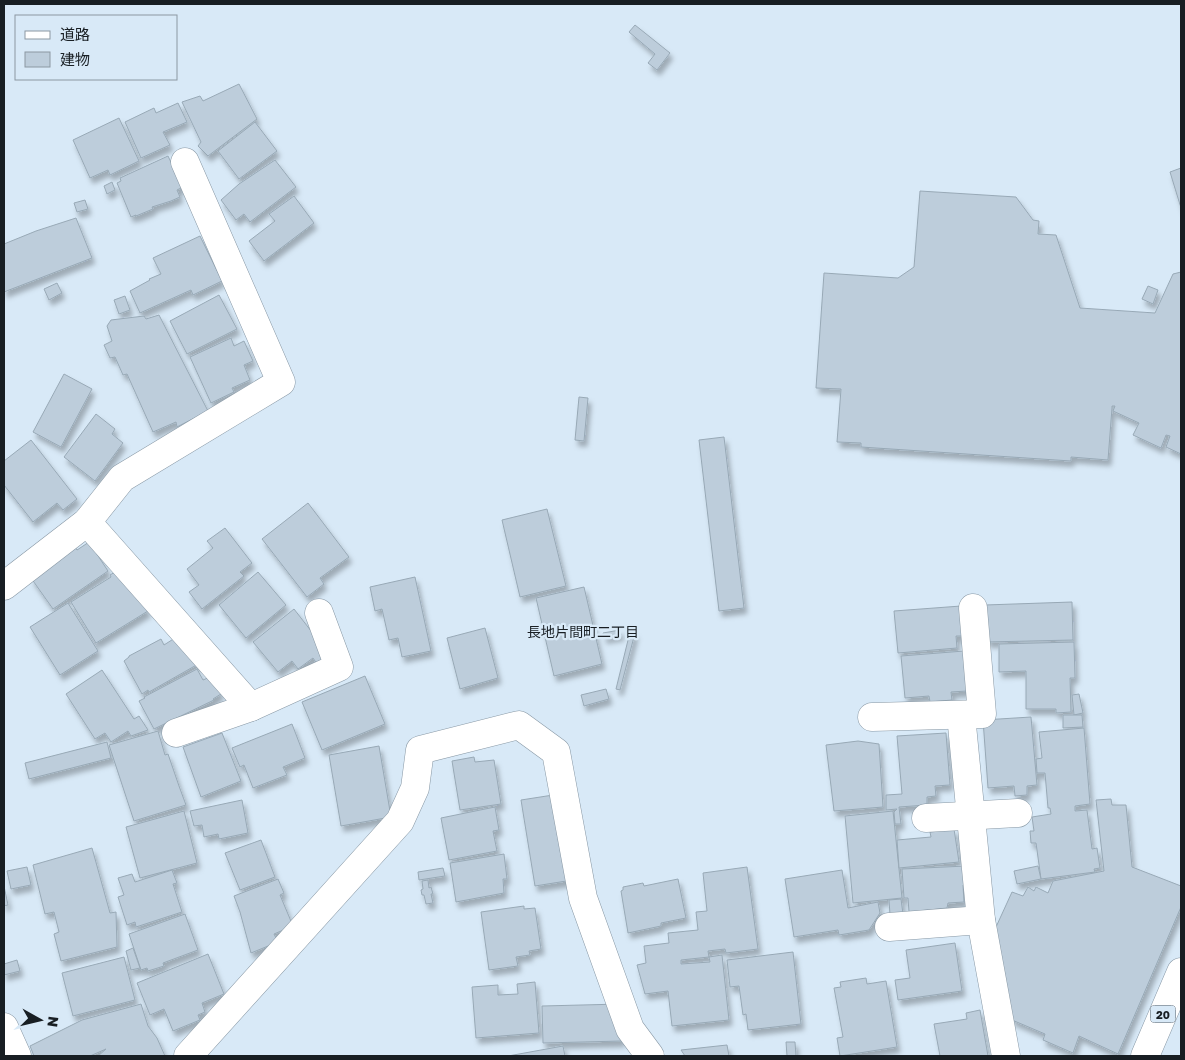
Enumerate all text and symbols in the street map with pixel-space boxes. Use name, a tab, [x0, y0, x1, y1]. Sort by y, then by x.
legend	[15, 15, 178, 80]
text: 道路	[60, 25, 90, 43]
text: 建物	[60, 50, 90, 68]
district label: 長地片間町二丁目	[527, 623, 639, 640]
north arrow	[15, 995, 65, 1045]
road number: 20	[1150, 1006, 1176, 1022]
text: N	[44, 1015, 63, 1028]

